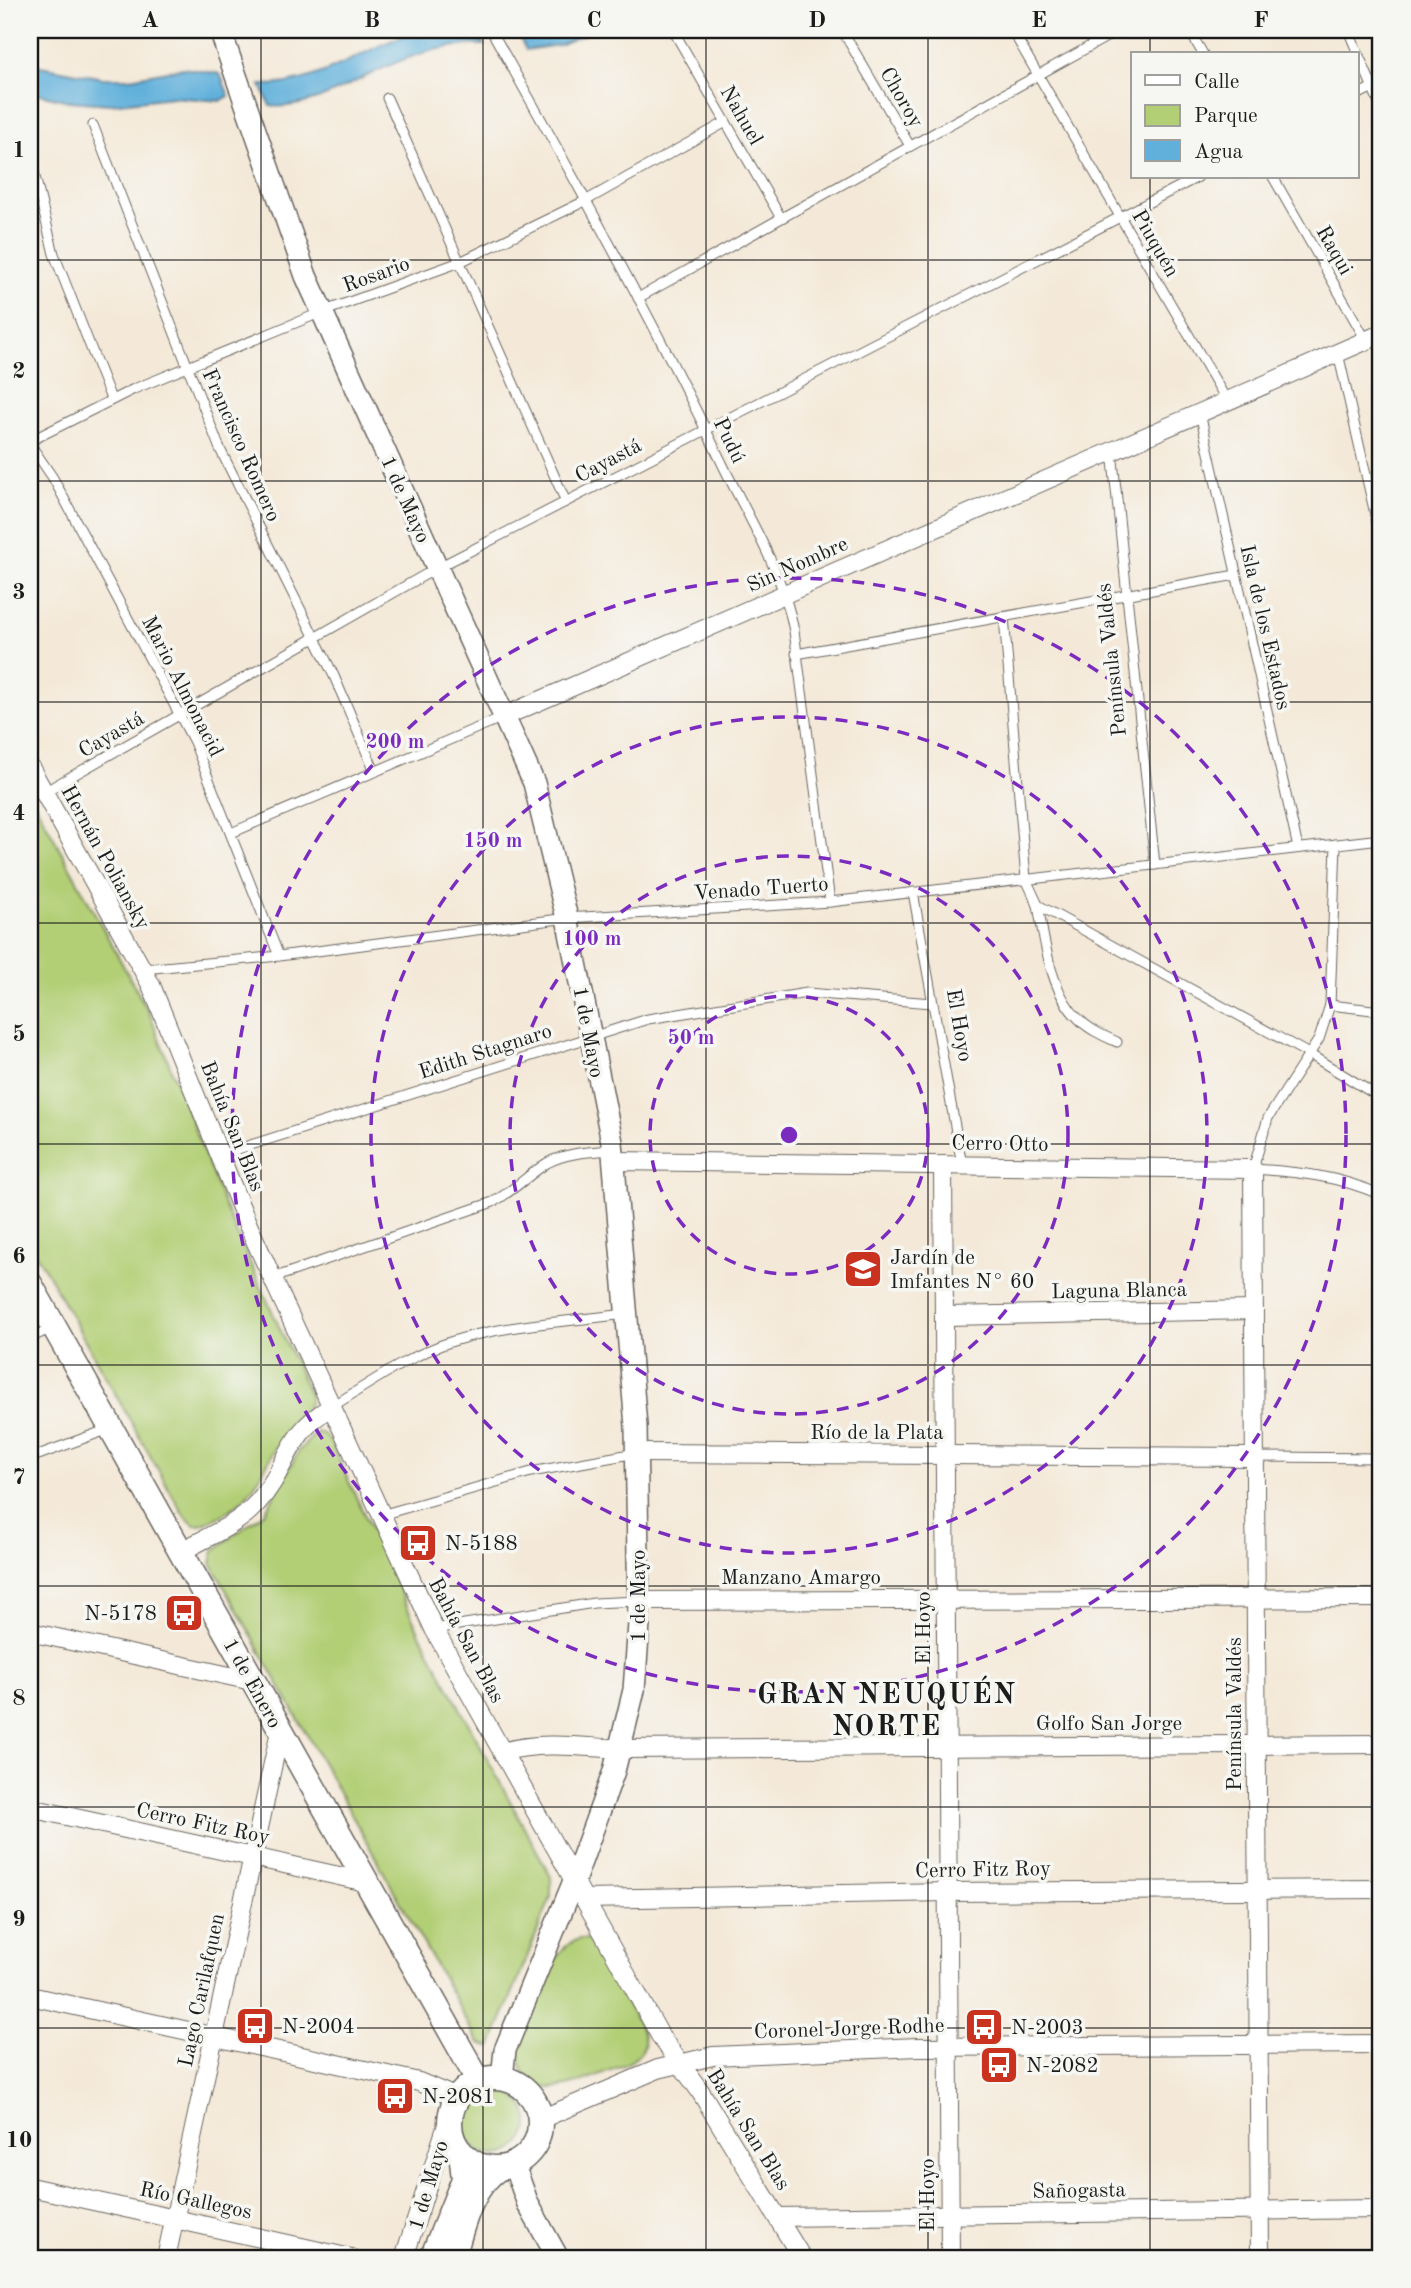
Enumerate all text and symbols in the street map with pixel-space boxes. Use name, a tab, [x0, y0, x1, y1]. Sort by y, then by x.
text: A	[141, 9, 159, 32]
text: B	[364, 9, 380, 32]
text: C	[586, 9, 602, 32]
text: D	[808, 9, 826, 32]
text: E	[1031, 9, 1047, 32]
text: F	[1253, 9, 1269, 32]
legend	[1131, 52, 1358, 178]
street label: Choroy	[875, 64, 926, 132]
text: Calle	[1194, 72, 1239, 93]
street label: Nahuel	[715, 83, 766, 149]
text: Parque	[1194, 106, 1258, 127]
text: 1	[12, 139, 26, 162]
text: Agua	[1194, 142, 1243, 163]
street label: Piuquén	[1127, 206, 1182, 281]
street label: Raqui	[1311, 223, 1356, 279]
street label: Rosario	[340, 254, 413, 297]
text: 2	[12, 360, 26, 383]
street label: Francisco Romero	[198, 366, 284, 525]
street label: Pudú	[709, 415, 749, 467]
street label: Cayastá	[572, 435, 645, 487]
street label: 1 de Mayo	[376, 453, 433, 546]
street label: Sin Nombre	[744, 534, 851, 597]
street label: Isla de los Estados	[1235, 543, 1294, 712]
text: 3	[12, 581, 26, 604]
street label: Península Valdés	[1094, 582, 1131, 737]
street label: Mario Almonacid	[137, 613, 226, 760]
street label: Cayastá	[75, 708, 148, 762]
text: 200 m	[365, 732, 425, 753]
street label: Hernán Poliansky	[56, 782, 153, 933]
text: 4	[12, 802, 26, 825]
text: 150 m	[463, 831, 523, 852]
street label: Venado Tuerto	[693, 874, 829, 905]
text: 100 m	[562, 929, 622, 950]
street label: 1 de Mayo	[568, 985, 607, 1080]
street label: El Hoyo	[942, 987, 975, 1063]
street label: Edith Stagnaro	[416, 1021, 555, 1084]
text: 5	[12, 1023, 26, 1046]
text: 50 m	[667, 1028, 715, 1049]
street label: Bahía San Blas	[196, 1058, 267, 1195]
centre of rings	[777, 1123, 801, 1147]
street label: Cerro Otto	[951, 1133, 1049, 1156]
text: 6	[12, 1245, 26, 1268]
school or university icon: Jardín de Imfantes N° 60	[842, 1248, 884, 1290]
place label: Jardín de Imfantes N° 60	[890, 1248, 1034, 1293]
street label: Laguna Blanca	[1051, 1280, 1187, 1303]
street label: Río de la Plata	[810, 1423, 944, 1444]
text: 7	[12, 1466, 26, 1489]
bus stop icon: N-5188	[397, 1522, 439, 1564]
place label: N-5188	[445, 1534, 518, 1555]
street label: 1 de Mayo	[629, 1550, 650, 1642]
street label: Manzano Amargo	[721, 1568, 881, 1589]
street label: Bahía San Blas	[424, 1575, 507, 1707]
street label: El Hoyo	[914, 1591, 935, 1665]
bus stop icon: N-5178	[163, 1592, 205, 1634]
place label: N-5178	[84, 1604, 157, 1625]
street label: 1 de Enero	[218, 1635, 285, 1732]
street label: Península Valdés	[1225, 1637, 1246, 1791]
district label: GRAN NEUQUÉN NORTE	[757, 1675, 1017, 1742]
text: 8	[12, 1687, 26, 1710]
street label: Golfo San Jorge	[1036, 1714, 1182, 1735]
street label: Cerro Fitz Roy	[134, 1800, 271, 1849]
street label: Cerro Fitz Roy	[915, 1859, 1051, 1882]
text: 9	[12, 1908, 26, 1931]
street label: Lago Carilafquen	[176, 1912, 229, 2069]
bus stop icon: N-2004	[234, 2005, 276, 2047]
bus stop icon: N-2003	[963, 2006, 1005, 2048]
street label: Coronel Jorge Rodhe	[753, 2016, 945, 2043]
place label: N-2004	[282, 2017, 355, 2038]
place label: N-2003	[1011, 2018, 1084, 2039]
bus stop icon: N-2082	[978, 2044, 1020, 2086]
place label: N-2082	[1026, 2056, 1099, 2077]
street label: Bahía San Blas	[702, 2066, 793, 2194]
bus stop icon: N-2081	[374, 2075, 416, 2117]
place label: N-2081	[422, 2087, 495, 2108]
text: 10	[6, 2129, 32, 2152]
street label: 1 de Mayo	[406, 2138, 453, 2233]
street label: El Hoyo	[918, 2158, 939, 2232]
street label: Río Gallegos	[138, 2179, 254, 2224]
street label: Sañogasta	[1032, 2180, 1126, 2203]

